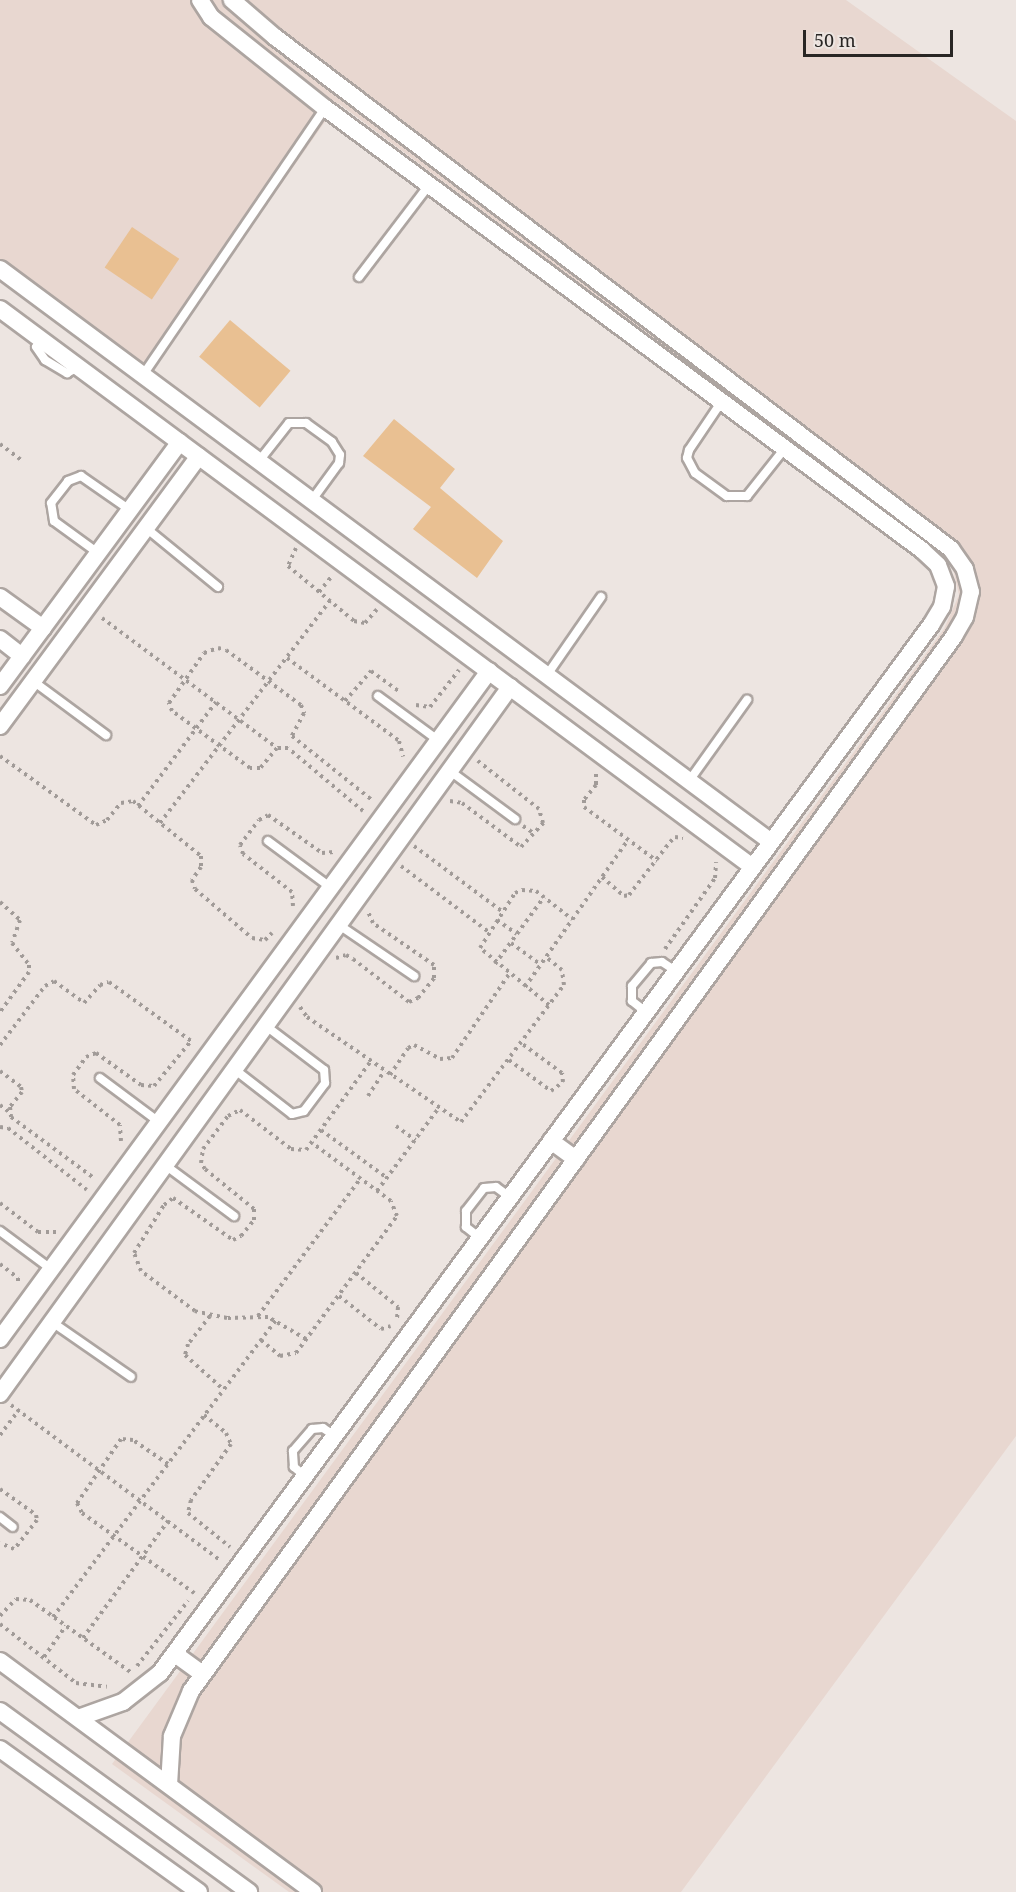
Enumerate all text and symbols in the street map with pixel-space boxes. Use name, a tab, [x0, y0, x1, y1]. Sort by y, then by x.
scale bar	[806, 18, 956, 56]
text: 50 m	[814, 28, 856, 52]

